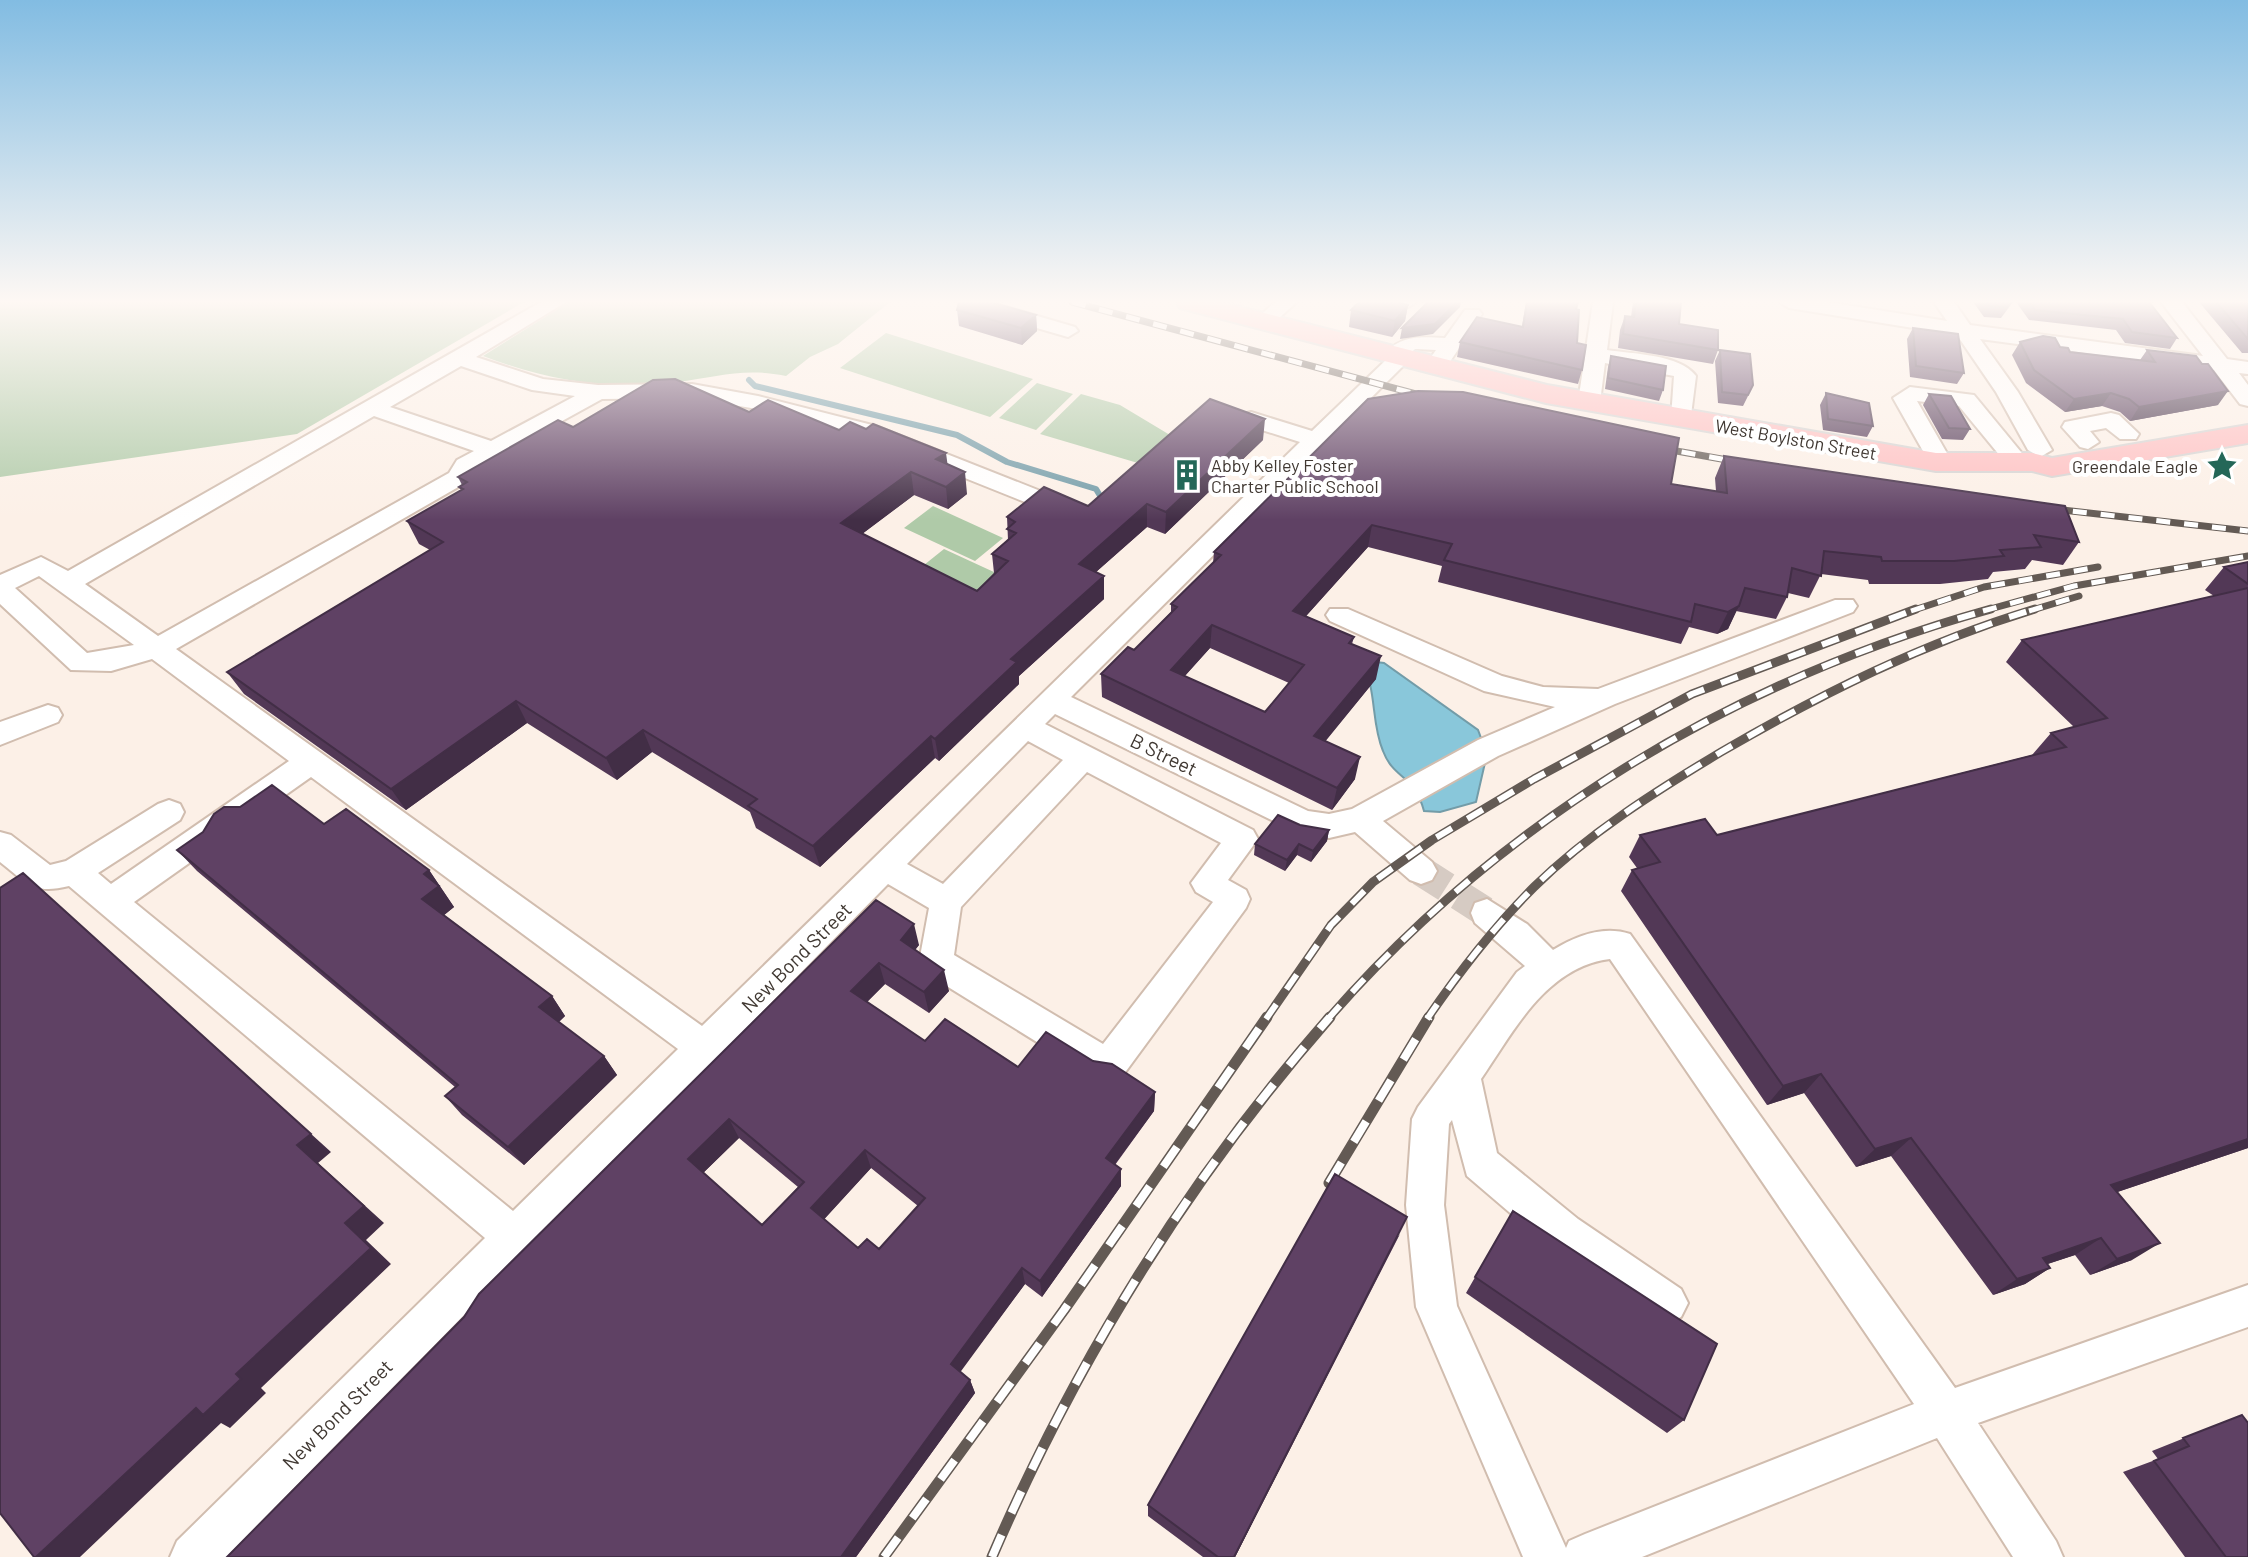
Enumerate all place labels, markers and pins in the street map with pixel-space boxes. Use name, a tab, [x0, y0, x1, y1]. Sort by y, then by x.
place icon: Greendale Eagle	[2205, 449, 2239, 483]
place label: Abby Kelley Foster Charter Public School	[1211, 454, 1379, 497]
place label: Greendale Eagle	[2072, 455, 2198, 477]
building icon: Abby Kelley Foster Charter Public School	[1170, 458, 1204, 492]

